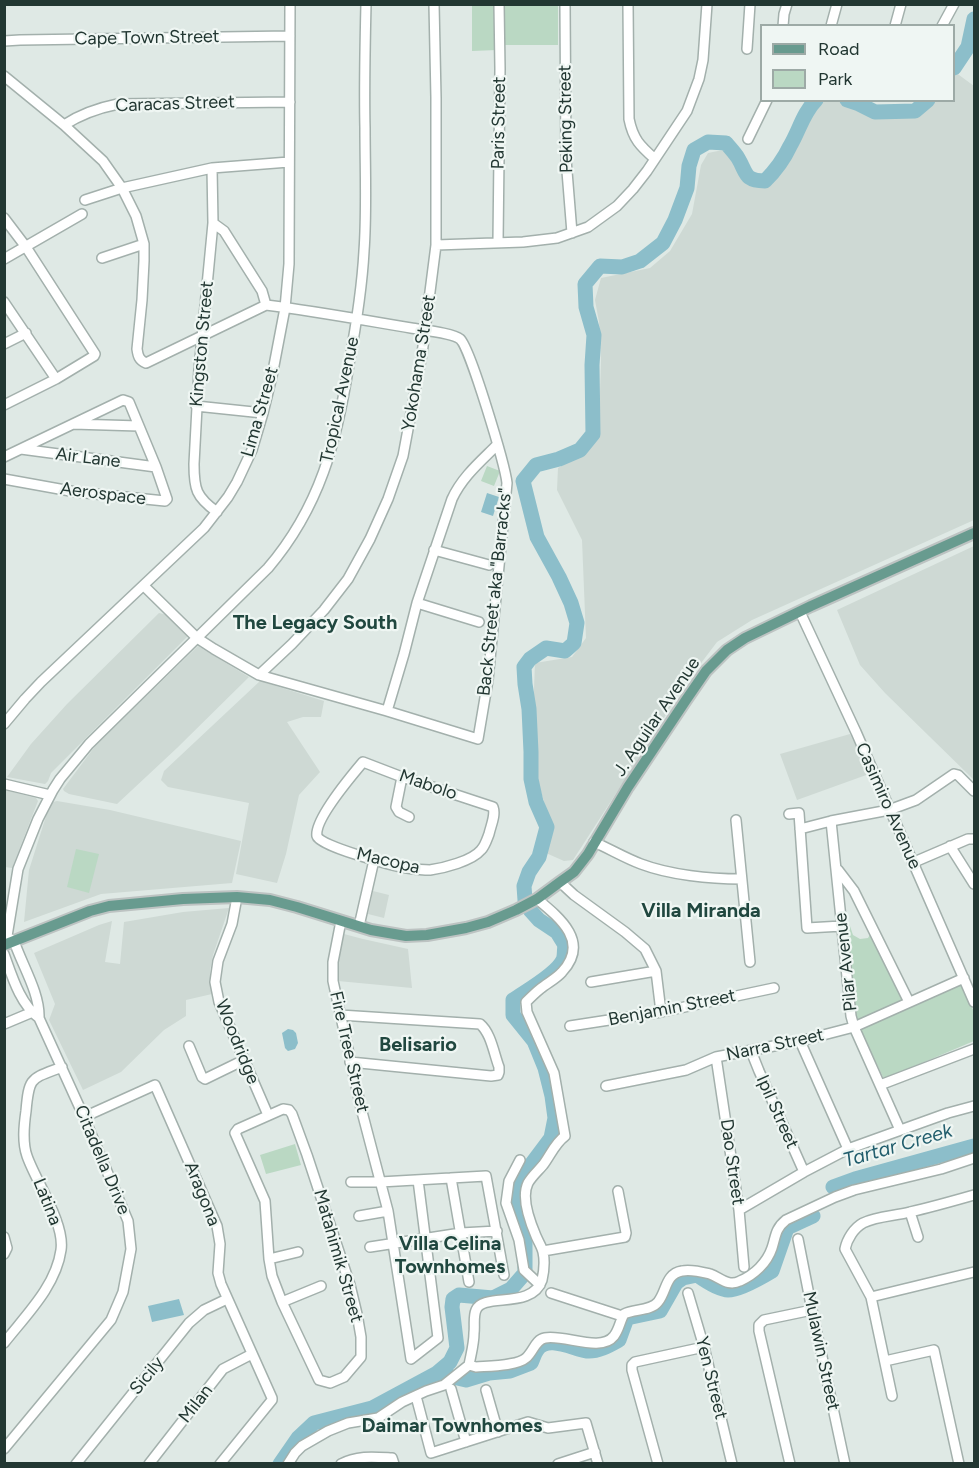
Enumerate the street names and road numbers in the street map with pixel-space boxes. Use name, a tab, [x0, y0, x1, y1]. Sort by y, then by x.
street label: Cape Town Street	[74, 26, 220, 50]
street label: Peking Street	[554, 65, 578, 173]
street label: Paris Street	[487, 76, 511, 170]
street label: Caracas Street	[115, 91, 235, 117]
street label: Kingston Street	[186, 280, 218, 408]
street label: Yokohama Street	[398, 293, 440, 433]
street label: Tropical Avenue	[316, 335, 364, 465]
street label: Lima Street	[237, 364, 283, 460]
street label: Air Lane	[54, 443, 122, 473]
street label: Aerospace	[59, 478, 147, 510]
street label: Back Street aka "Barracks"	[473, 487, 517, 697]
street label: J. Aguilar Avenue	[609, 653, 705, 781]
street label: Casimiro Avenue	[850, 739, 926, 873]
street label: Mabolo	[396, 765, 460, 805]
street label: Macopa	[354, 843, 422, 879]
street label: Pilar Avenue	[830, 912, 862, 1012]
street label: Benjamin Street	[606, 985, 738, 1031]
street label: Fire Tree Street	[325, 989, 373, 1115]
street label: Woodridge	[210, 997, 264, 1087]
street label: Narra Street	[724, 1024, 826, 1066]
street label: Ipil Street	[751, 1072, 803, 1152]
street label: Citadella Drive	[69, 1102, 135, 1218]
street label: Dao Street	[715, 1117, 749, 1207]
street label: Aragona	[179, 1159, 225, 1229]
street label: Latina	[28, 1175, 66, 1229]
street label: Matahimik Street	[309, 1187, 367, 1325]
street label: Mulawin Street	[798, 1289, 844, 1413]
street label: Yen Street	[690, 1334, 732, 1422]
street label: Sicily	[125, 1353, 169, 1399]
street label: Milan	[174, 1381, 218, 1427]

